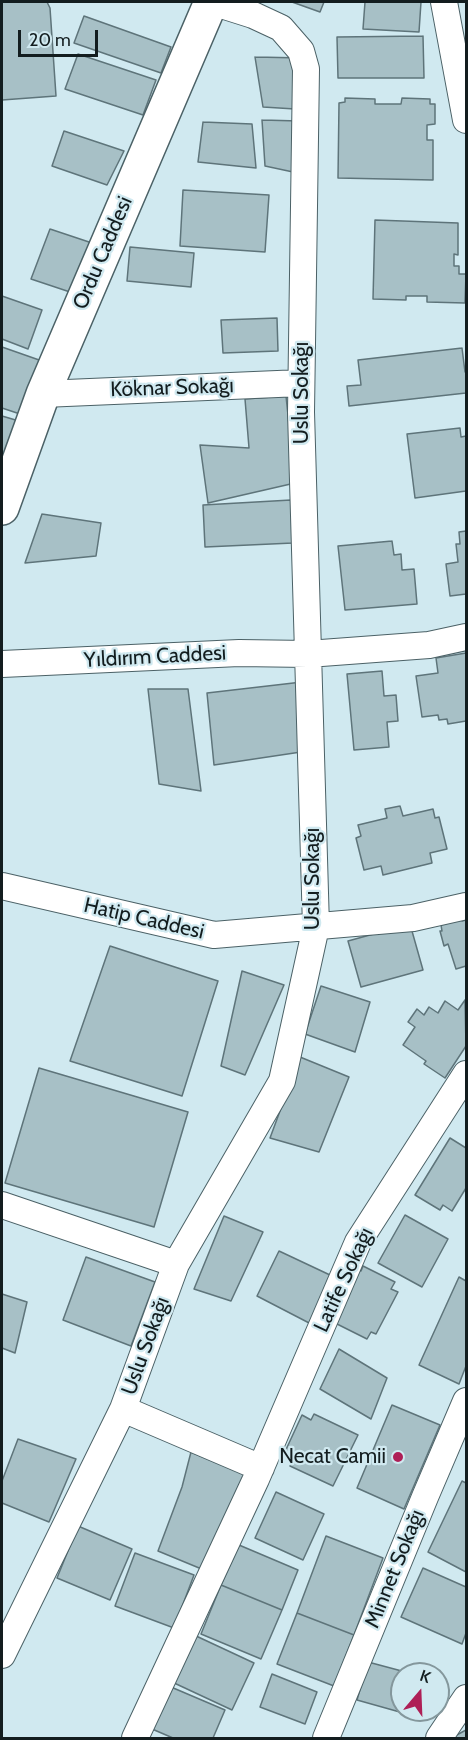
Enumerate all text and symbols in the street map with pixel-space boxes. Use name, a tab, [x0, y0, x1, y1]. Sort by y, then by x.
scale bar	[21, 18, 100, 56]
text: 20 m	[29, 29, 71, 51]
street label: Ordu Caddesi	[68, 193, 138, 313]
street label: Uslu Sokağı	[289, 342, 315, 444]
street label: Köknar Sokağı	[110, 373, 234, 403]
street label: Yıldırım Caddesi	[83, 641, 227, 673]
street label: Uslu Sokağı	[300, 828, 326, 930]
street label: Hatip Caddesi	[81, 893, 207, 945]
street label: Latife Sokağı	[309, 1224, 379, 1336]
street label: Uslu Sokağı	[117, 1294, 175, 1398]
place label: Necat Camii	[279, 1444, 386, 1470]
marker: Necat Camii	[391, 1450, 405, 1464]
street label: Minnet Sokağı	[360, 1506, 430, 1632]
north arrow	[390, 1662, 450, 1722]
text: K	[418, 1666, 433, 1687]

